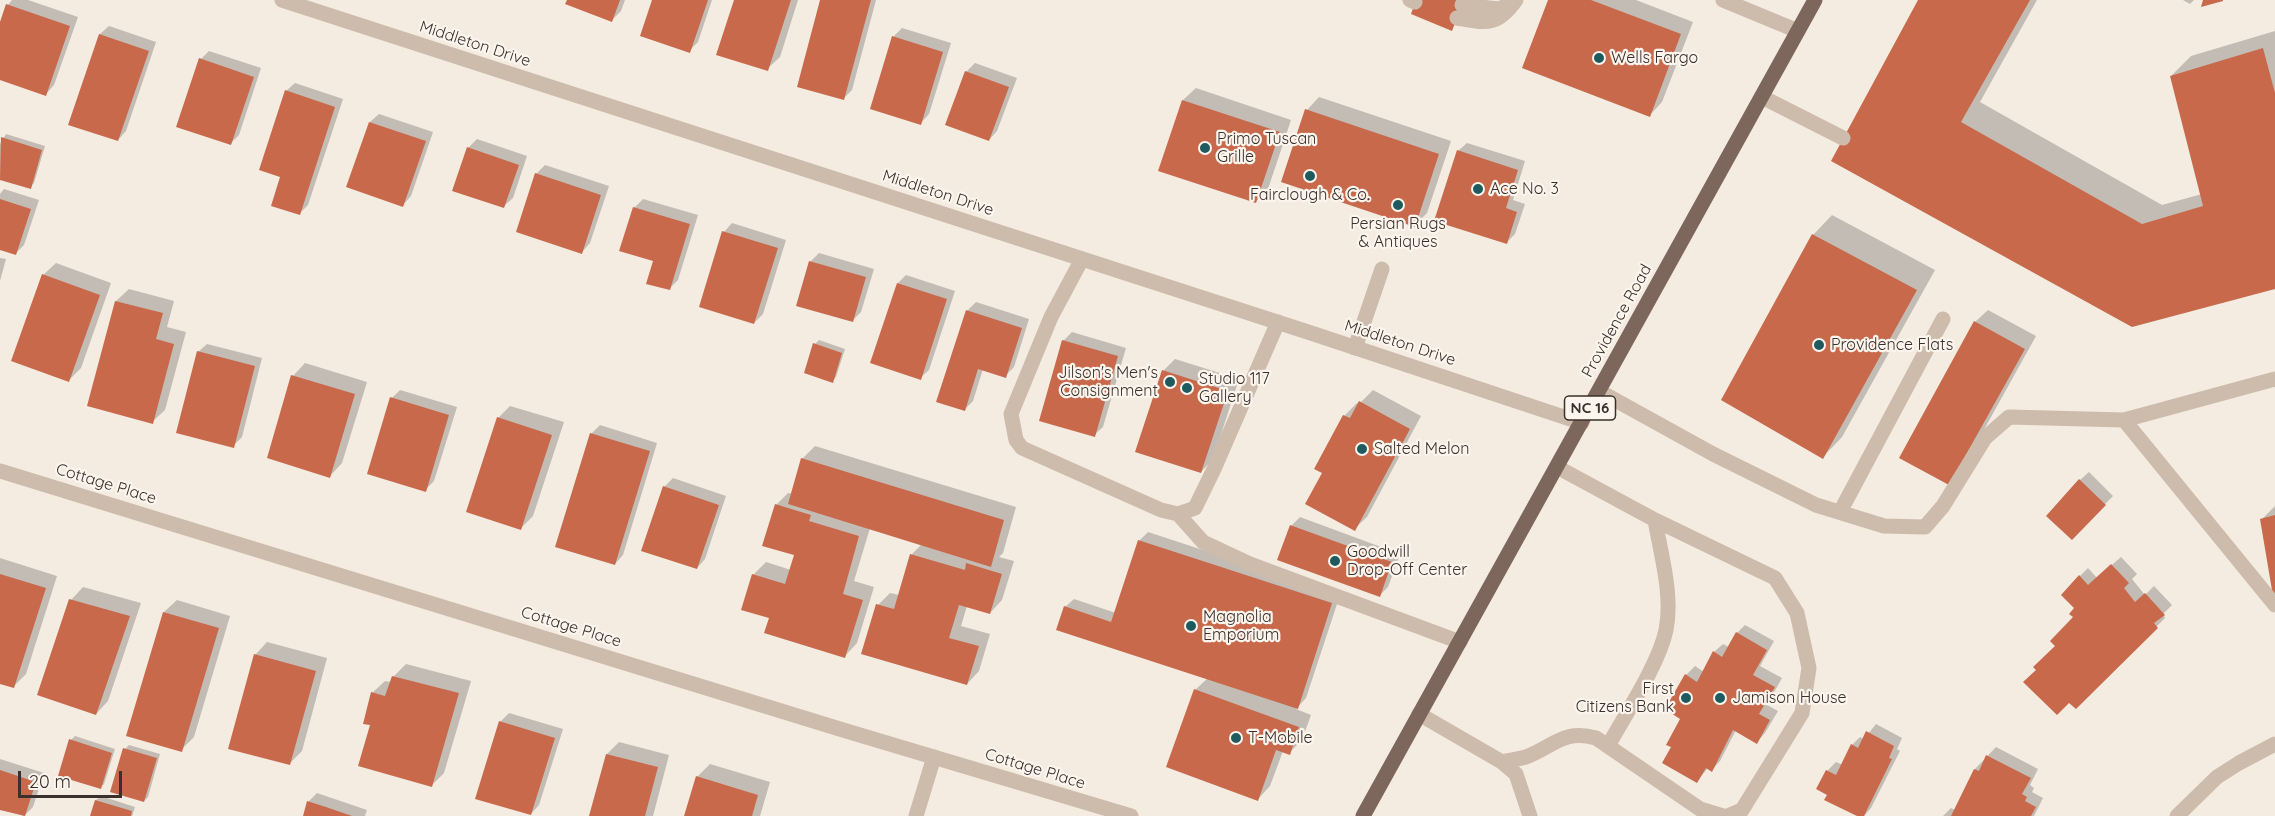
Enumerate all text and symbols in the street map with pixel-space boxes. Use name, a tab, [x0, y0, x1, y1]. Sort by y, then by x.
street label: Middleton Drive	[417, 17, 533, 71]
place label: Wells Fargo	[1611, 48, 1698, 68]
marker: Wells Fargo	[1592, 51, 1606, 65]
place label: Primo Tuscan Grille	[1217, 129, 1316, 167]
marker: Primo Tuscan Grille	[1198, 141, 1212, 155]
street label: Middleton Drive	[880, 166, 996, 220]
marker: Fairclough & Co.	[1303, 169, 1317, 183]
place label: Ace No. 3	[1490, 179, 1559, 199]
marker: Ace No. 3	[1471, 182, 1485, 196]
place label: Fairclough & Co.	[1250, 185, 1370, 205]
marker: Persian Rugs & Antiques	[1391, 198, 1405, 212]
place label: Persian Rugs & Antiques	[1350, 214, 1446, 252]
street label: Providence Road	[1578, 261, 1656, 381]
street label: Middleton Drive	[1342, 316, 1458, 370]
place label: Providence Flats	[1831, 335, 1953, 355]
marker: Providence Flats	[1812, 338, 1826, 352]
place label: Jilson's Men's Consignment	[1058, 363, 1158, 401]
place label: Studio 117 Gallery	[1199, 369, 1270, 407]
marker: Jilson's Men's Consignment	[1163, 375, 1177, 389]
marker: Studio 117 Gallery	[1180, 381, 1194, 395]
road number: NC 16	[1564, 396, 1616, 420]
place label: Salted Melon	[1374, 439, 1469, 459]
marker: Salted Melon	[1355, 442, 1369, 456]
street label: Cottage Place	[53, 460, 159, 508]
place label: Goodwill Drop-Off Center	[1347, 542, 1467, 580]
marker: Goodwill Drop-Off Center	[1328, 554, 1342, 568]
street label: Cottage Place	[518, 603, 624, 651]
place label: Magnolia Emporium	[1203, 607, 1279, 645]
marker: Magnolia Emporium	[1184, 619, 1198, 633]
place label: First Citizens Bank	[1576, 679, 1674, 717]
place label: Jamison House	[1732, 688, 1846, 708]
marker: First Citizens Bank	[1679, 691, 1693, 705]
marker: Jamison House	[1713, 691, 1727, 705]
place label: T-Mobile	[1248, 728, 1312, 748]
marker: T-Mobile	[1229, 731, 1243, 745]
street label: Cottage Place	[982, 745, 1088, 793]
scale bar	[21, 759, 124, 797]
text: 20 m	[29, 770, 71, 793]

